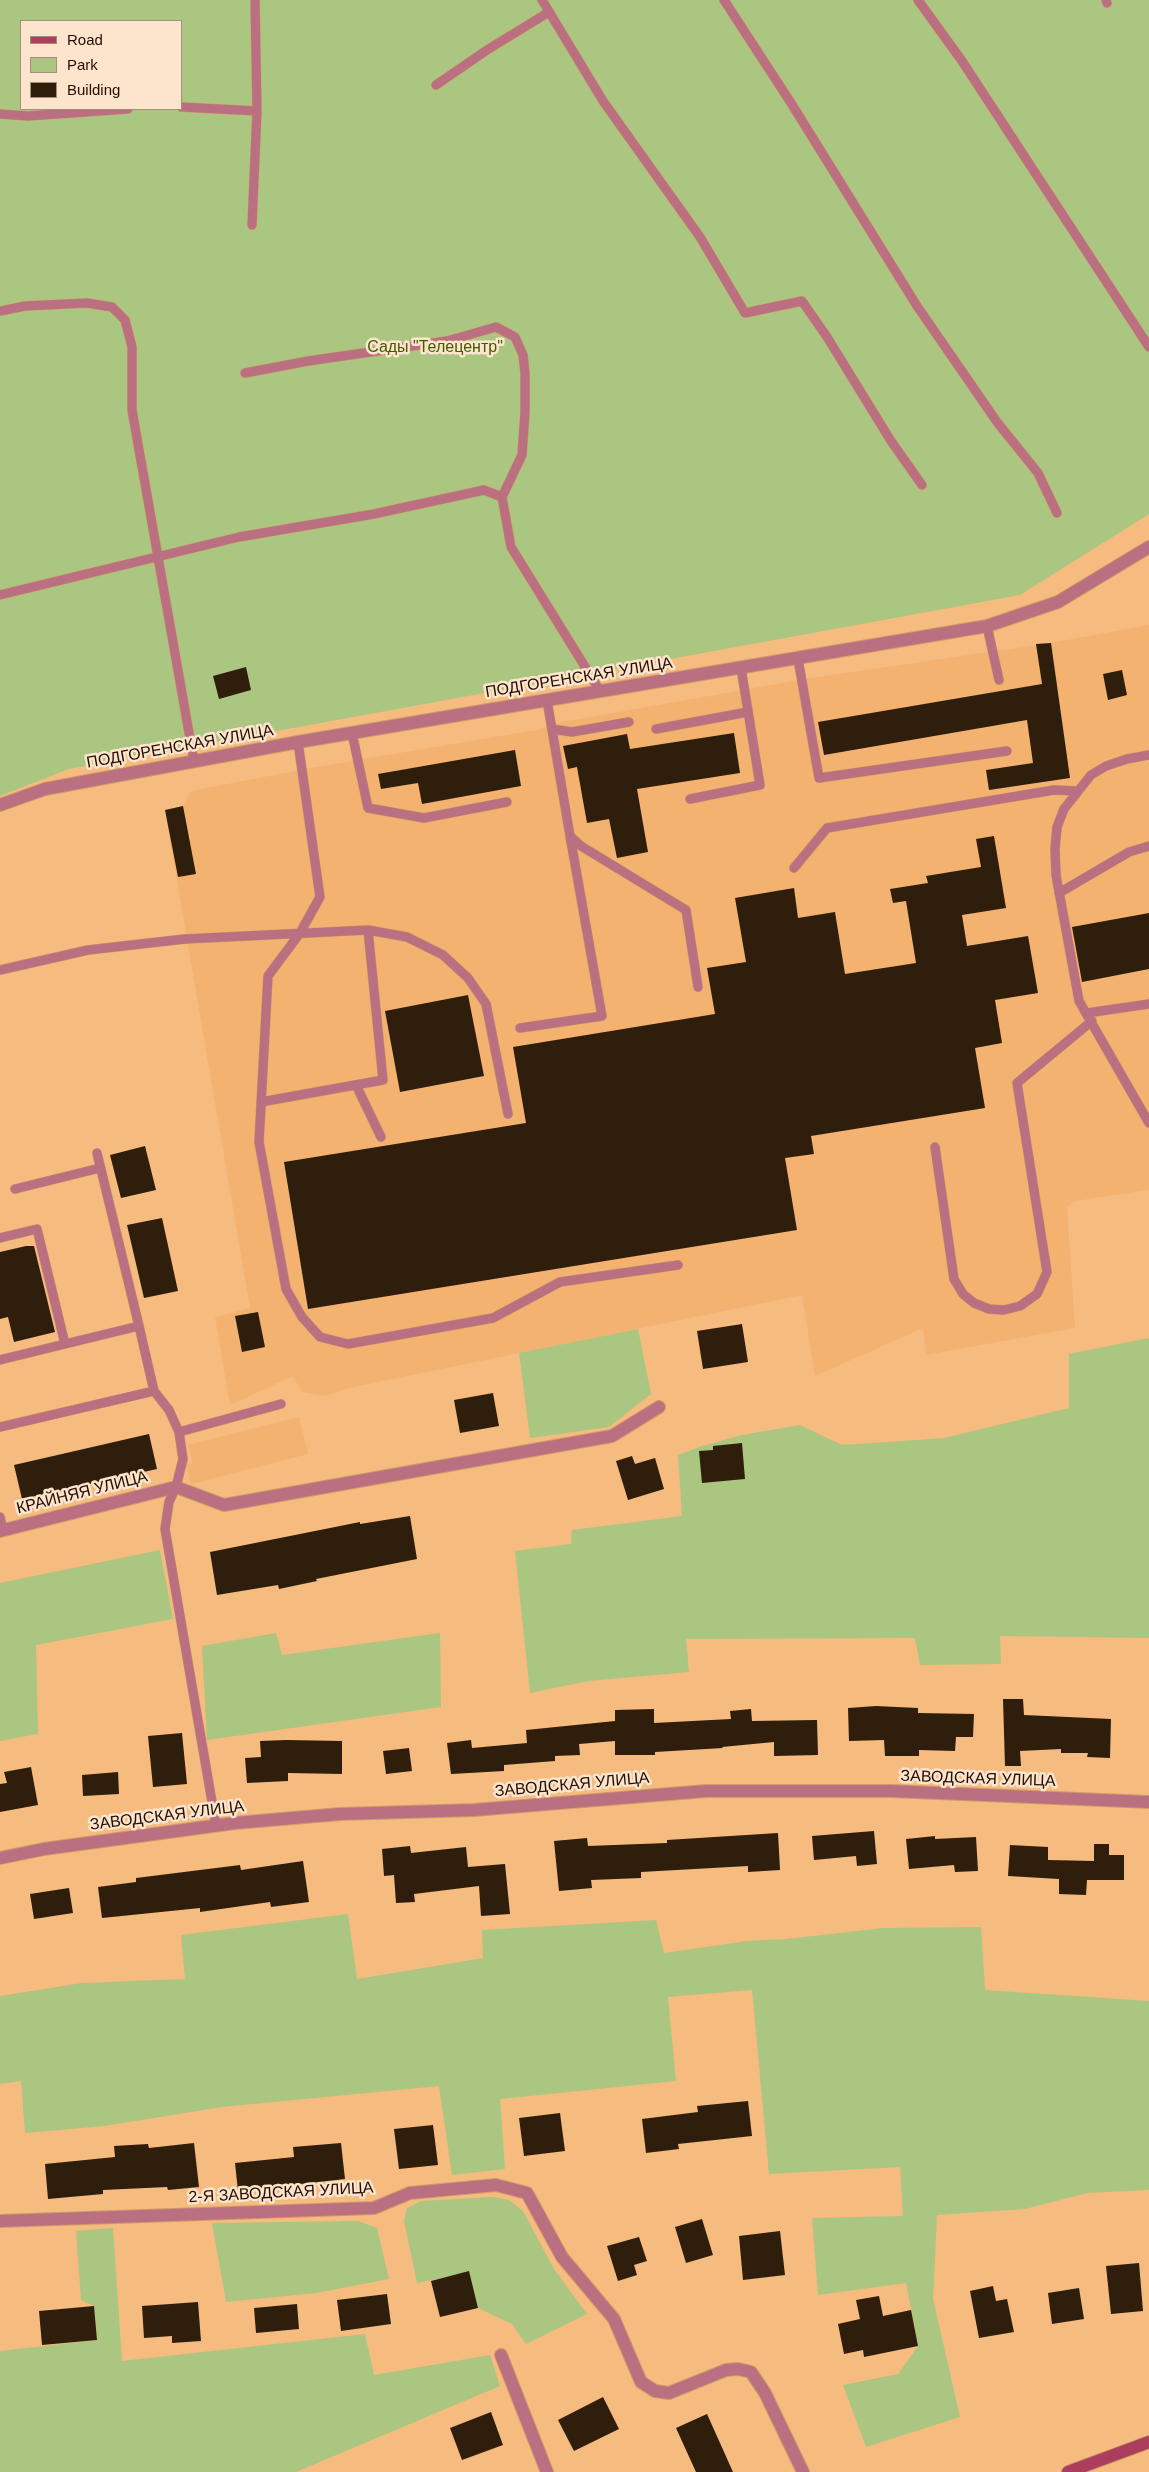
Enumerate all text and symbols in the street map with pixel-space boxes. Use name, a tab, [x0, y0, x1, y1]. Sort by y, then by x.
legend	[20, 20, 182, 110]
text: Road	[67, 31, 103, 48]
text: Park	[67, 56, 98, 73]
text: Building	[67, 81, 120, 98]
park label: Сады "Телецентр"	[367, 338, 503, 358]
street label: ПОДГОРЕНСКАЯ УЛИЦА	[484, 654, 674, 702]
street label: ПОДГОРЕНСКАЯ УЛИЦА	[85, 721, 275, 773]
street label: КРАЙНЯЯ УЛИЦА	[15, 1467, 149, 1519]
street label: ЗАВОДСКАЯ УЛИЦА	[900, 1767, 1056, 1791]
street label: ЗАВОДСКАЯ УЛИЦА	[494, 1769, 650, 1801]
street label: ЗАВОДСКАЯ УЛИЦА	[89, 1797, 245, 1835]
street label: 2-Я ЗАВОДСКАЯ УЛИЦА	[188, 2179, 374, 2207]

